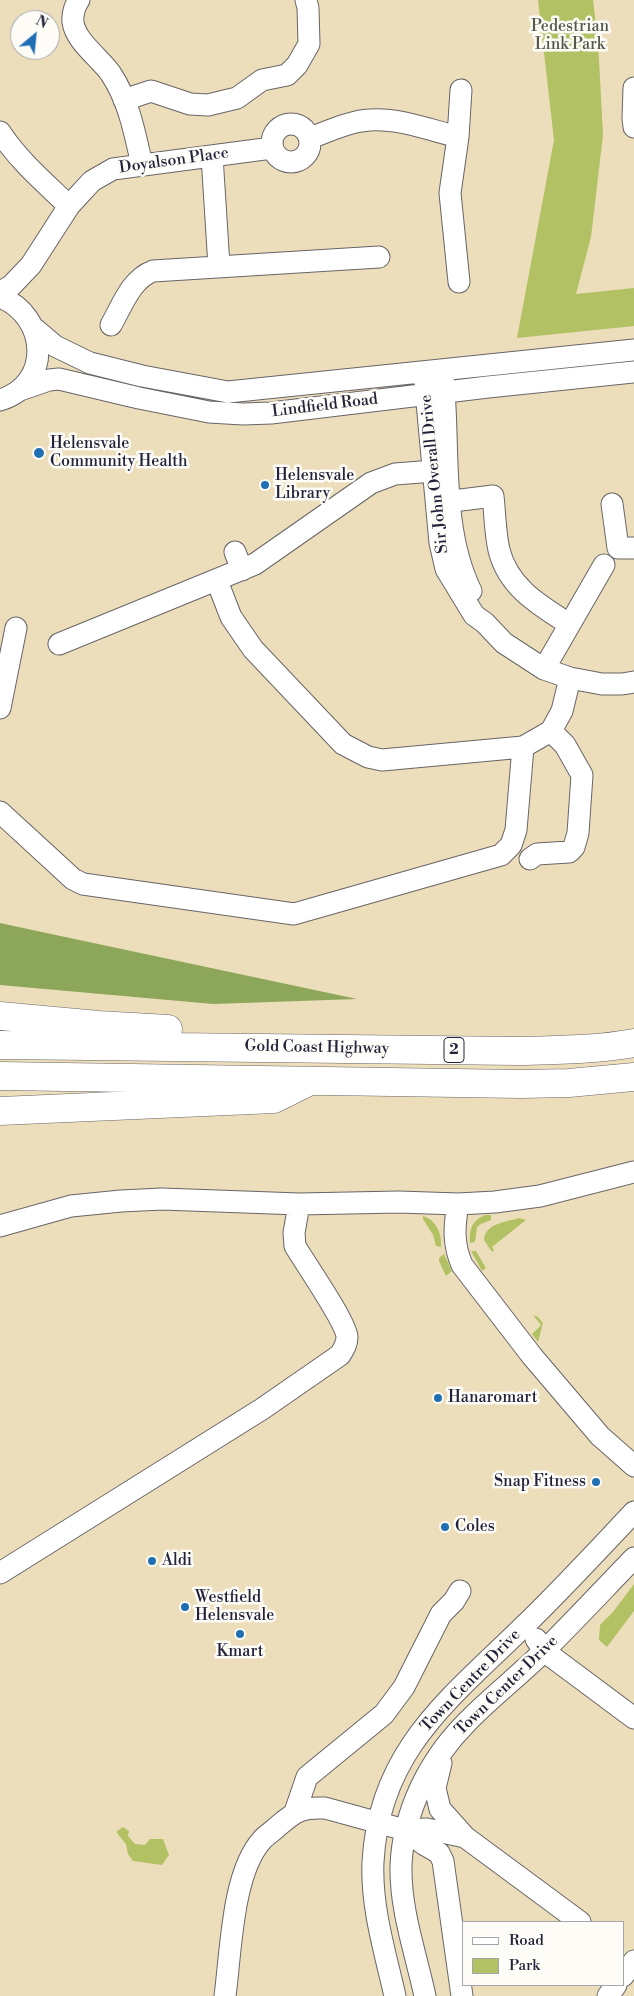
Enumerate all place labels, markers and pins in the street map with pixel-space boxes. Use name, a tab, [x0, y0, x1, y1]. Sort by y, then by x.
place label: Helensvale Community Health	[50, 434, 188, 472]
marker: Helensvale Community Health	[32, 446, 46, 460]
place label: Helensvale Library	[275, 466, 354, 504]
marker: Helensvale Library	[259, 479, 271, 491]
place label: Hanaromart	[448, 1388, 537, 1408]
marker: Hanaromart	[432, 1392, 444, 1404]
place label: Snap Fitness	[494, 1472, 586, 1492]
marker: Snap Fitness	[590, 1476, 602, 1488]
place label: Coles	[455, 1517, 495, 1537]
marker: Coles	[439, 1521, 451, 1533]
place label: Aldi	[162, 1551, 192, 1571]
marker: Aldi	[146, 1555, 158, 1567]
place label: Westfield Helensvale	[195, 1588, 274, 1626]
marker: Westfield Helensvale	[179, 1601, 191, 1613]
marker: Kmart	[234, 1628, 246, 1640]
place label: Kmart	[217, 1642, 263, 1662]

